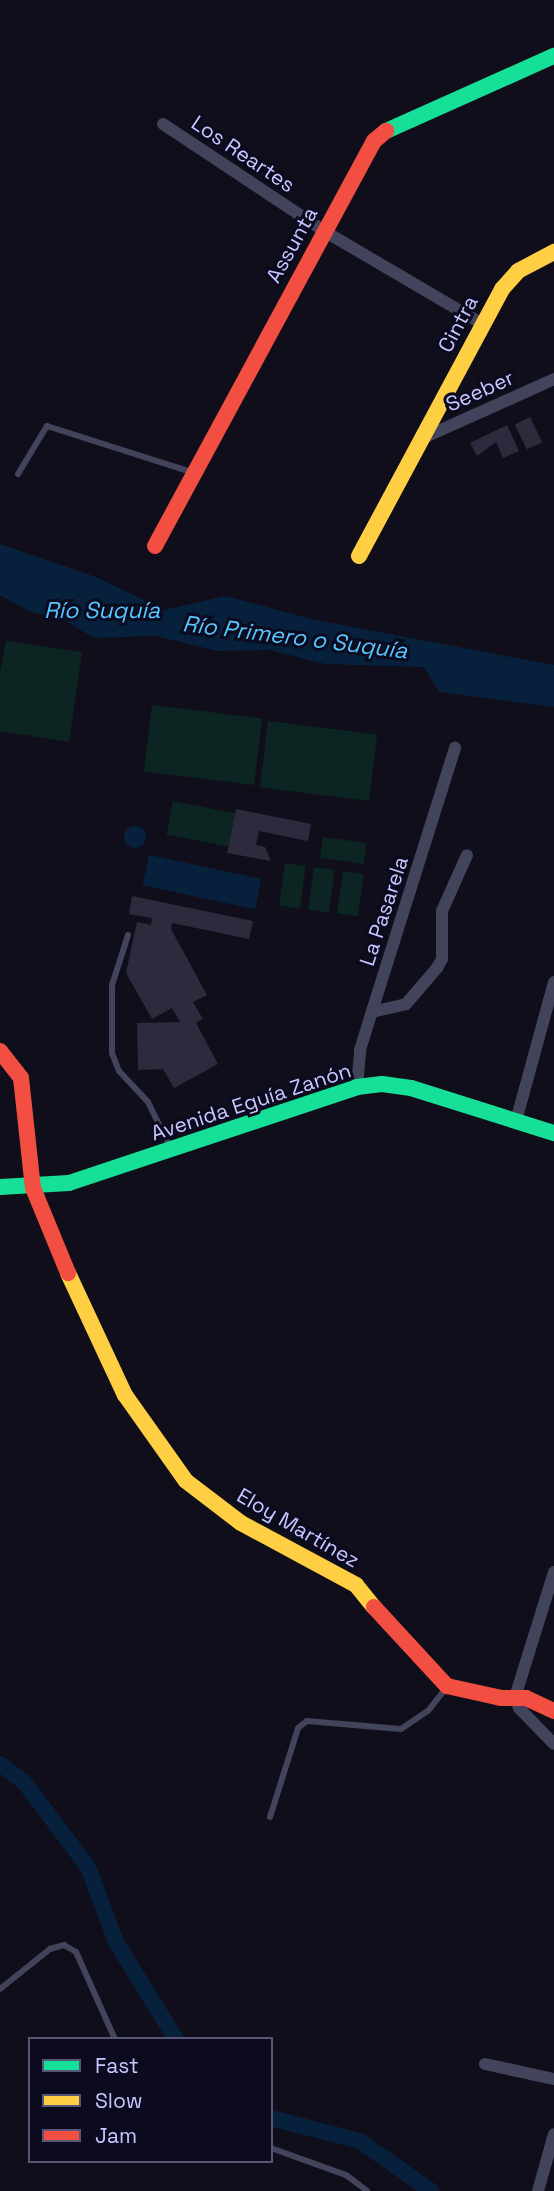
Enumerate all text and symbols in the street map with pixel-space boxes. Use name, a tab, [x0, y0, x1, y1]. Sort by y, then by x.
street label: Los Reartes	[187, 110, 299, 198]
street label: Assunta	[261, 203, 323, 287]
street label: Cintra	[433, 291, 483, 357]
street label: Seeber	[442, 365, 518, 417]
water label: Río Suquía	[44, 596, 160, 624]
water label: Río Primero o Suquía	[181, 610, 409, 664]
street label: La Pasarela	[354, 853, 414, 969]
street label: Avenida Eguía Zanón	[148, 1058, 354, 1146]
street label: Eloy Martínez	[232, 1483, 364, 1573]
legend	[28, 2037, 273, 2163]
text: Fast	[95, 2052, 139, 2079]
text: Slow	[95, 2087, 143, 2114]
text: Jam	[95, 2122, 137, 2149]

